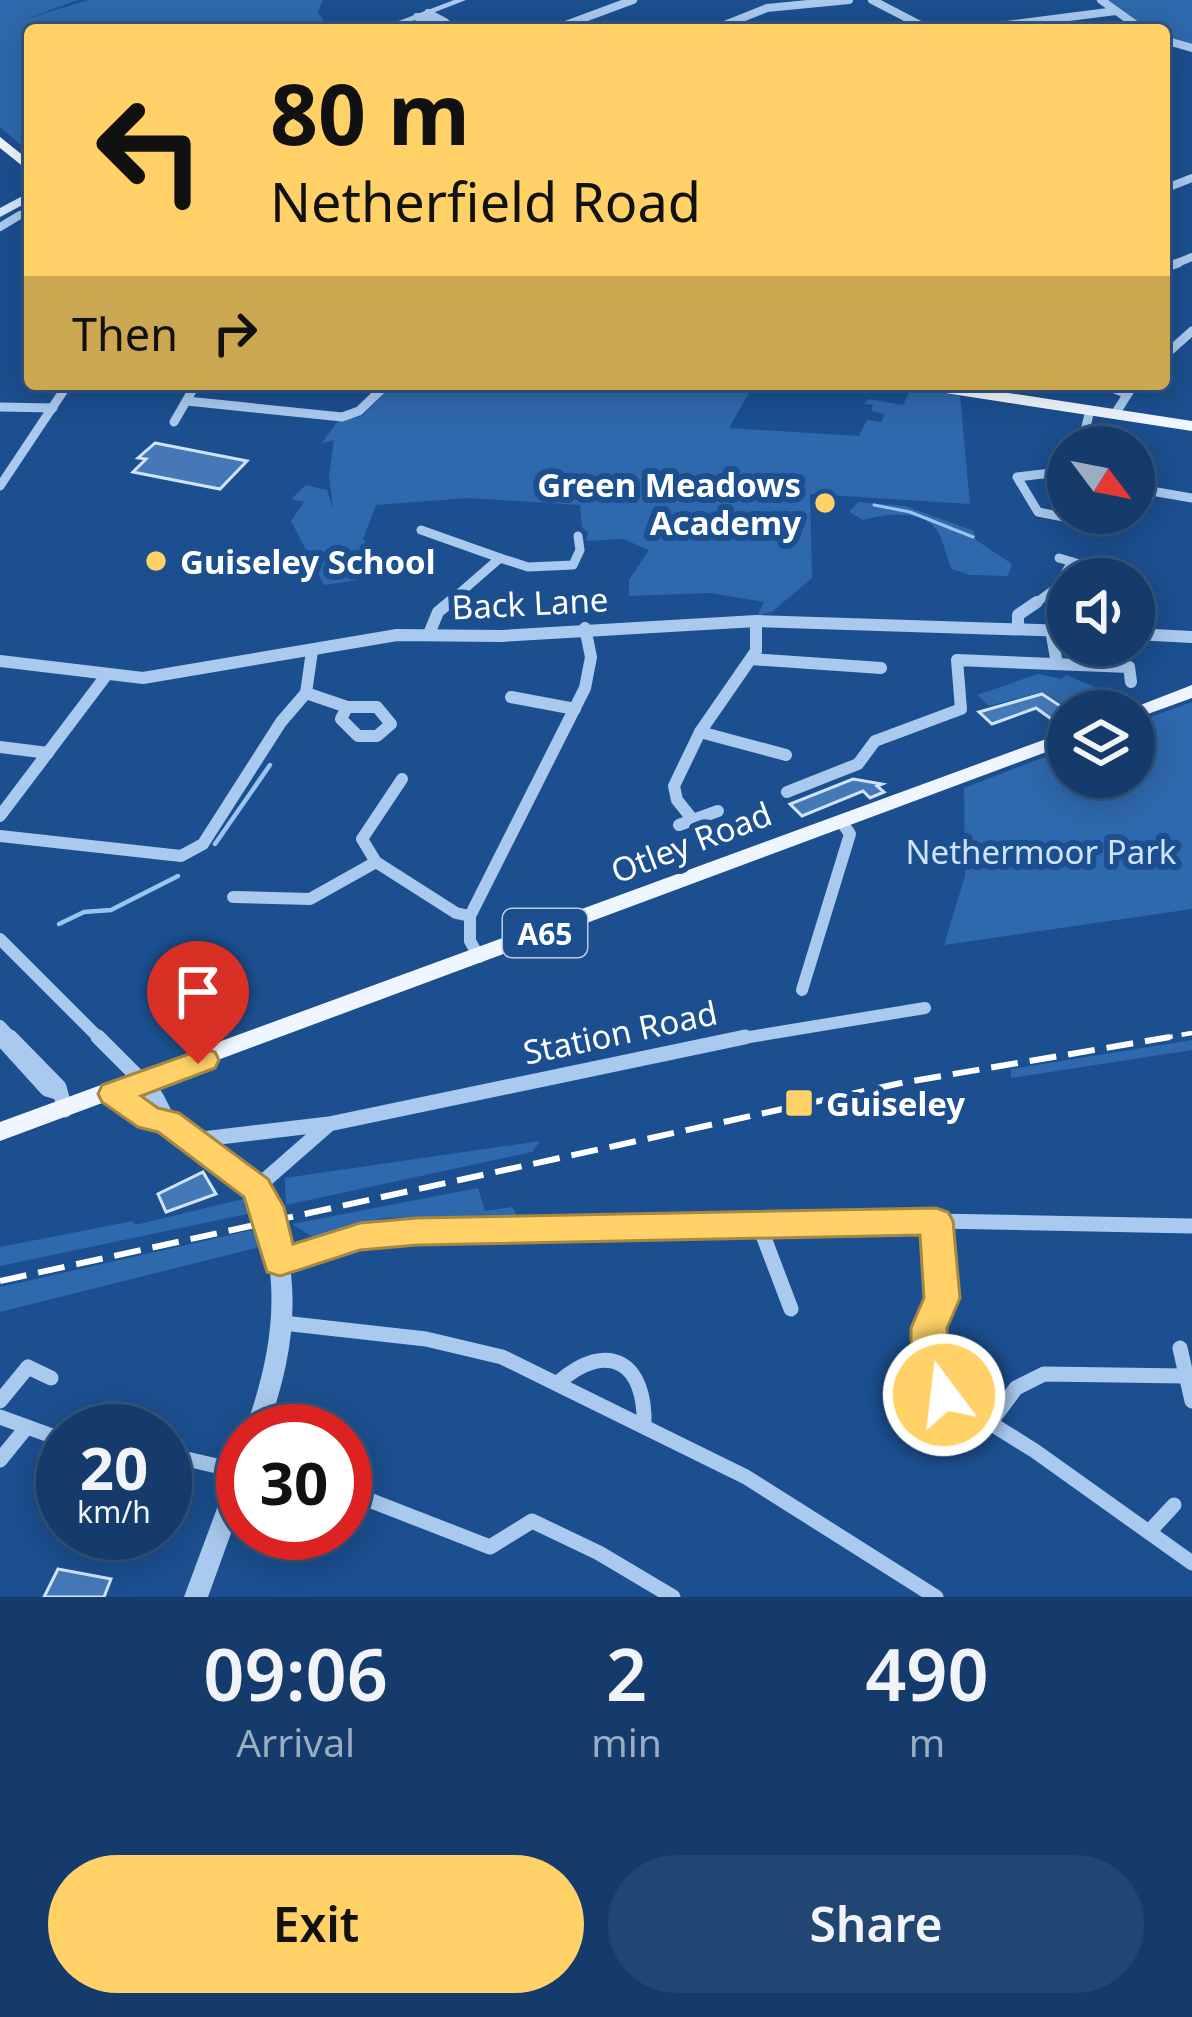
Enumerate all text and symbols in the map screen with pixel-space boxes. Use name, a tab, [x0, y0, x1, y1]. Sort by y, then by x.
text: 80 m	[270, 55, 470, 170]
icon: left	[72, 72, 228, 228]
text: Netherfield Road	[270, 164, 701, 238]
icon: right	[202, 300, 268, 366]
text: Then	[72, 303, 178, 364]
north arrow	[1047, 426, 1155, 534]
map controls	[1047, 426, 1155, 798]
place label: Green Meadows Academy	[537, 462, 801, 545]
marker: Green Meadows Academy	[812, 490, 838, 516]
place label: Guiseley School	[180, 539, 436, 584]
marker: Guiseley School	[143, 548, 169, 574]
button: sound	[1047, 558, 1155, 666]
street label: Back Lane	[451, 576, 609, 630]
button: layers	[1047, 690, 1155, 798]
street label: Otley Road	[604, 791, 778, 893]
park label: Nethermoor Park	[906, 829, 1177, 874]
road number: A65	[503, 909, 587, 957]
pin	[147, 941, 249, 1064]
icon: arrive	[165, 959, 231, 1025]
street label: Station Road	[519, 989, 721, 1075]
place label: Guiseley	[826, 1081, 965, 1126]
marker: Guiseley	[783, 1087, 815, 1119]
position arrow	[881, 1332, 1007, 1458]
speed limit sign: 30	[216, 1404, 372, 1560]
text: 20	[80, 1426, 148, 1508]
text: km/h	[77, 1491, 151, 1532]
text: 09:06	[203, 1624, 388, 1722]
text: 2	[606, 1624, 647, 1722]
text: 490	[865, 1624, 989, 1722]
text: Arrival	[236, 1715, 355, 1768]
text: min	[591, 1715, 662, 1768]
text: m	[909, 1715, 945, 1768]
button: Exit	[48, 1855, 584, 1993]
button: Share	[608, 1855, 1144, 1993]

